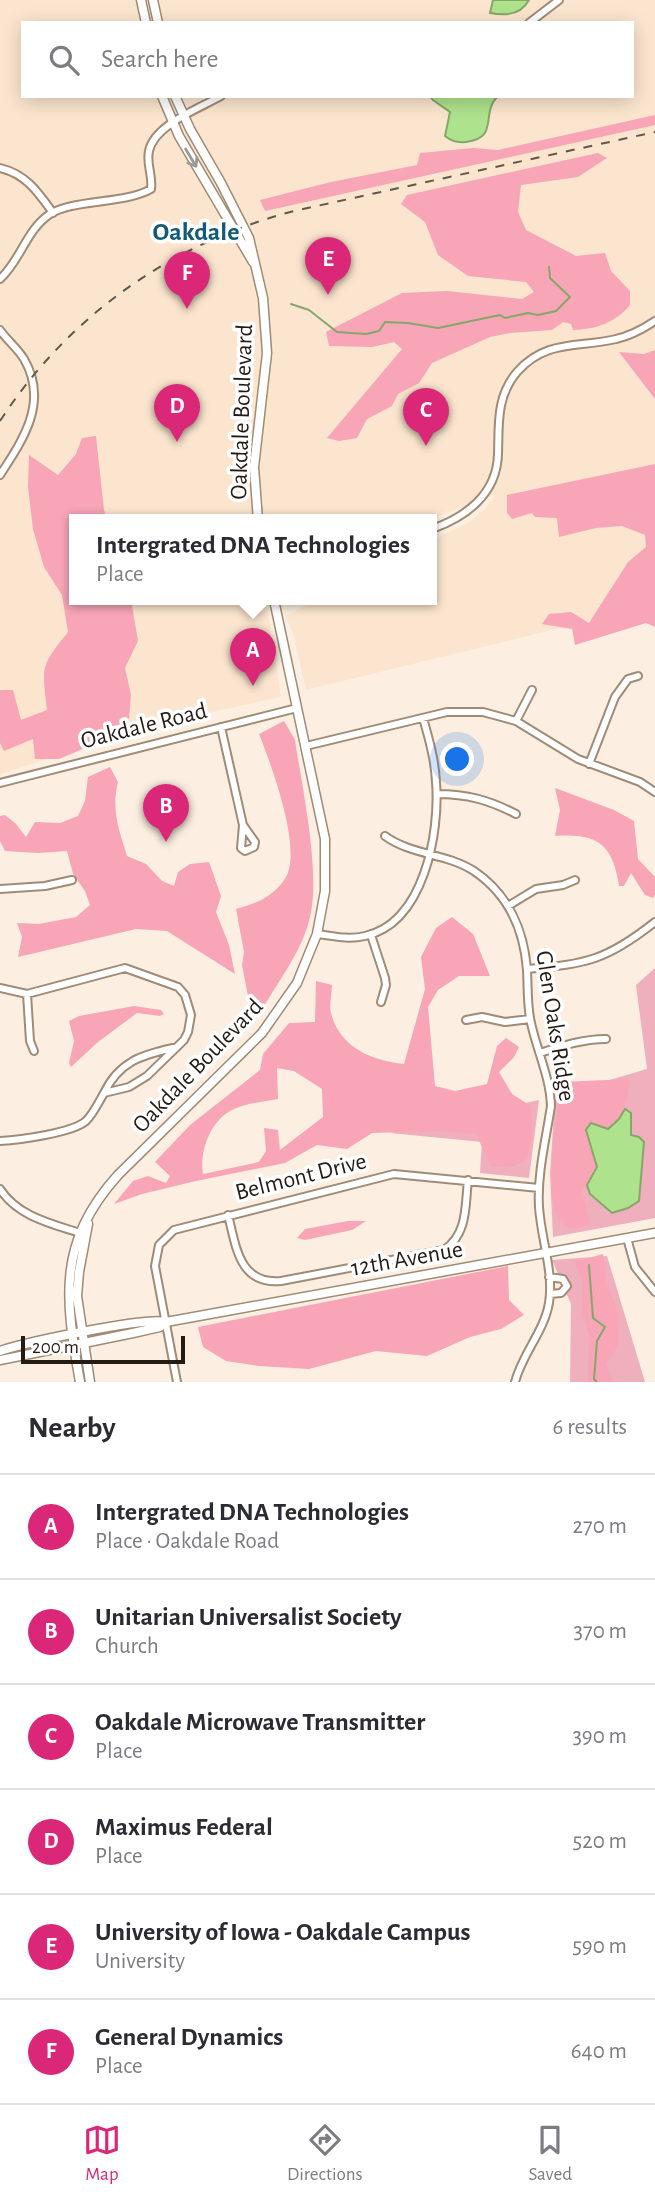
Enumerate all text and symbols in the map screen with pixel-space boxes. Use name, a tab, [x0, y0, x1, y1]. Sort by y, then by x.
search box	[21, 21, 634, 98]
icon: search	[45, 41, 83, 79]
text: Search here	[101, 46, 219, 72]
one-way arrow	[184, 147, 198, 167]
district label: Oakdale	[153, 219, 239, 245]
pin: E	[305, 237, 351, 295]
pin: F	[164, 251, 210, 309]
street label: Oakdale Boulevard	[227, 324, 257, 500]
pin: D	[154, 384, 200, 442]
pin: C	[403, 388, 449, 446]
popup	[69, 514, 437, 605]
text: Intergrated DNA Technologies	[96, 532, 410, 558]
text: Place	[96, 563, 144, 586]
pin: A	[230, 628, 276, 686]
street label: Oakdale Road	[78, 699, 210, 753]
your location	[440, 742, 474, 776]
pin: B	[143, 784, 189, 842]
street label: Glen Oaks Ridge	[531, 949, 579, 1103]
street label: Oakdale Boulevard	[128, 994, 268, 1138]
street label: Belmont Drive	[233, 1149, 369, 1205]
street label: 12th Avenue	[349, 1237, 465, 1281]
scale bar	[21, 1333, 186, 1365]
text: 200 m	[32, 1338, 79, 1357]
text: Nearby	[28, 1413, 116, 1443]
text: 6 results	[553, 1416, 627, 1439]
text: Intergrated DNA Technologies	[95, 1499, 409, 1525]
text: A	[44, 1515, 58, 1538]
text: 270 m	[573, 1515, 627, 1538]
text: Place · Oakdale Road	[95, 1530, 279, 1553]
text: Unitarian Universalist Society	[95, 1604, 402, 1630]
text: B	[44, 1620, 58, 1643]
text: 370 m	[574, 1620, 627, 1643]
text: Church	[95, 1635, 159, 1658]
text: Oakdale Microwave Transmitter	[95, 1709, 425, 1735]
text: C	[45, 1725, 57, 1748]
text: 390 m	[572, 1725, 627, 1748]
text: Place	[95, 1740, 143, 1763]
text: Maximus Federal	[95, 1814, 273, 1840]
text: D	[43, 1830, 59, 1853]
text: 520 m	[573, 1830, 627, 1853]
text: Place	[95, 1845, 143, 1868]
text: University of Iowa - Oakdale Campus	[95, 1919, 471, 1945]
text: E	[45, 1935, 57, 1958]
text: 590 m	[572, 1935, 627, 1958]
text: University	[95, 1950, 185, 1973]
text: General Dynamics	[95, 2024, 283, 2050]
text: F	[46, 2040, 56, 2063]
text: 640 m	[571, 2040, 627, 2063]
text: Place	[95, 2055, 143, 2078]
tab: Map	[83, 2121, 121, 2186]
tab: Directions	[287, 2121, 363, 2186]
tab: Saved	[529, 2121, 572, 2186]

